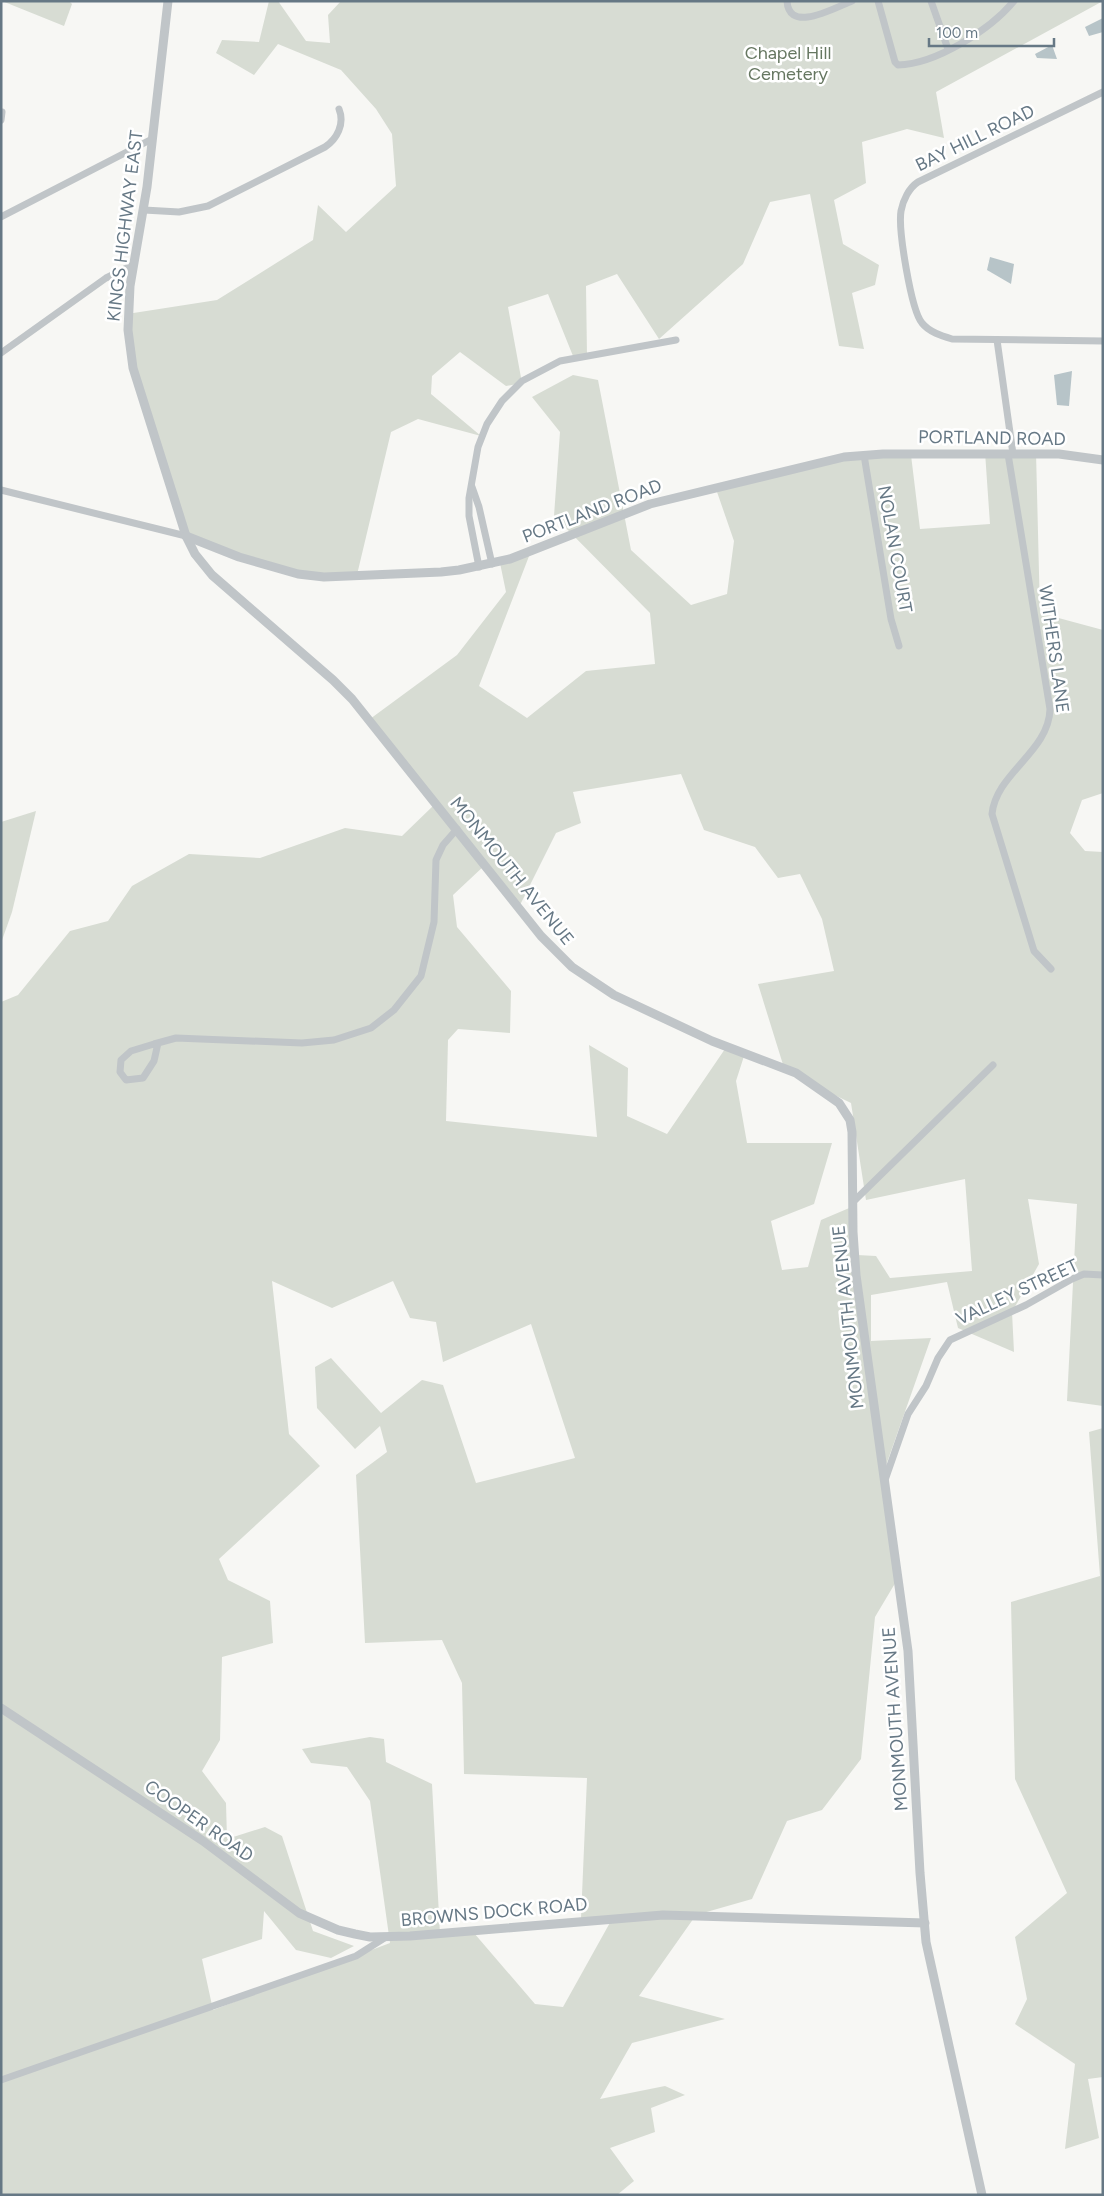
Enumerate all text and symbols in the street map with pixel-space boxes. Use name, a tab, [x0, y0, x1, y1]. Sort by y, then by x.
scale bar	[929, 15, 1054, 47]
text: 100 m	[936, 24, 978, 42]
park label: Chapel Hill Cemetery	[745, 42, 831, 85]
street label: BAY HILL ROAD	[912, 100, 1038, 176]
street label: KINGS HIGHWAY EAST	[102, 129, 148, 323]
street label: PORTLAND ROAD	[918, 426, 1066, 450]
street label: PORTLAND ROAD	[519, 474, 665, 548]
street label: NOLAN COURT	[873, 484, 917, 614]
street label: WITHERS LANE	[1034, 584, 1074, 714]
street label: MONMOUTH AVENUE	[445, 792, 579, 950]
street label: MONMOUTH AVENUE	[827, 1224, 869, 1410]
street label: VALLEY STREET	[952, 1254, 1082, 1330]
street label: MONMOUTH AVENUE	[878, 1626, 912, 1812]
street label: COOPER ROAD	[140, 1775, 258, 1867]
street label: BROWNS DOCK ROAD	[400, 1893, 588, 1931]

